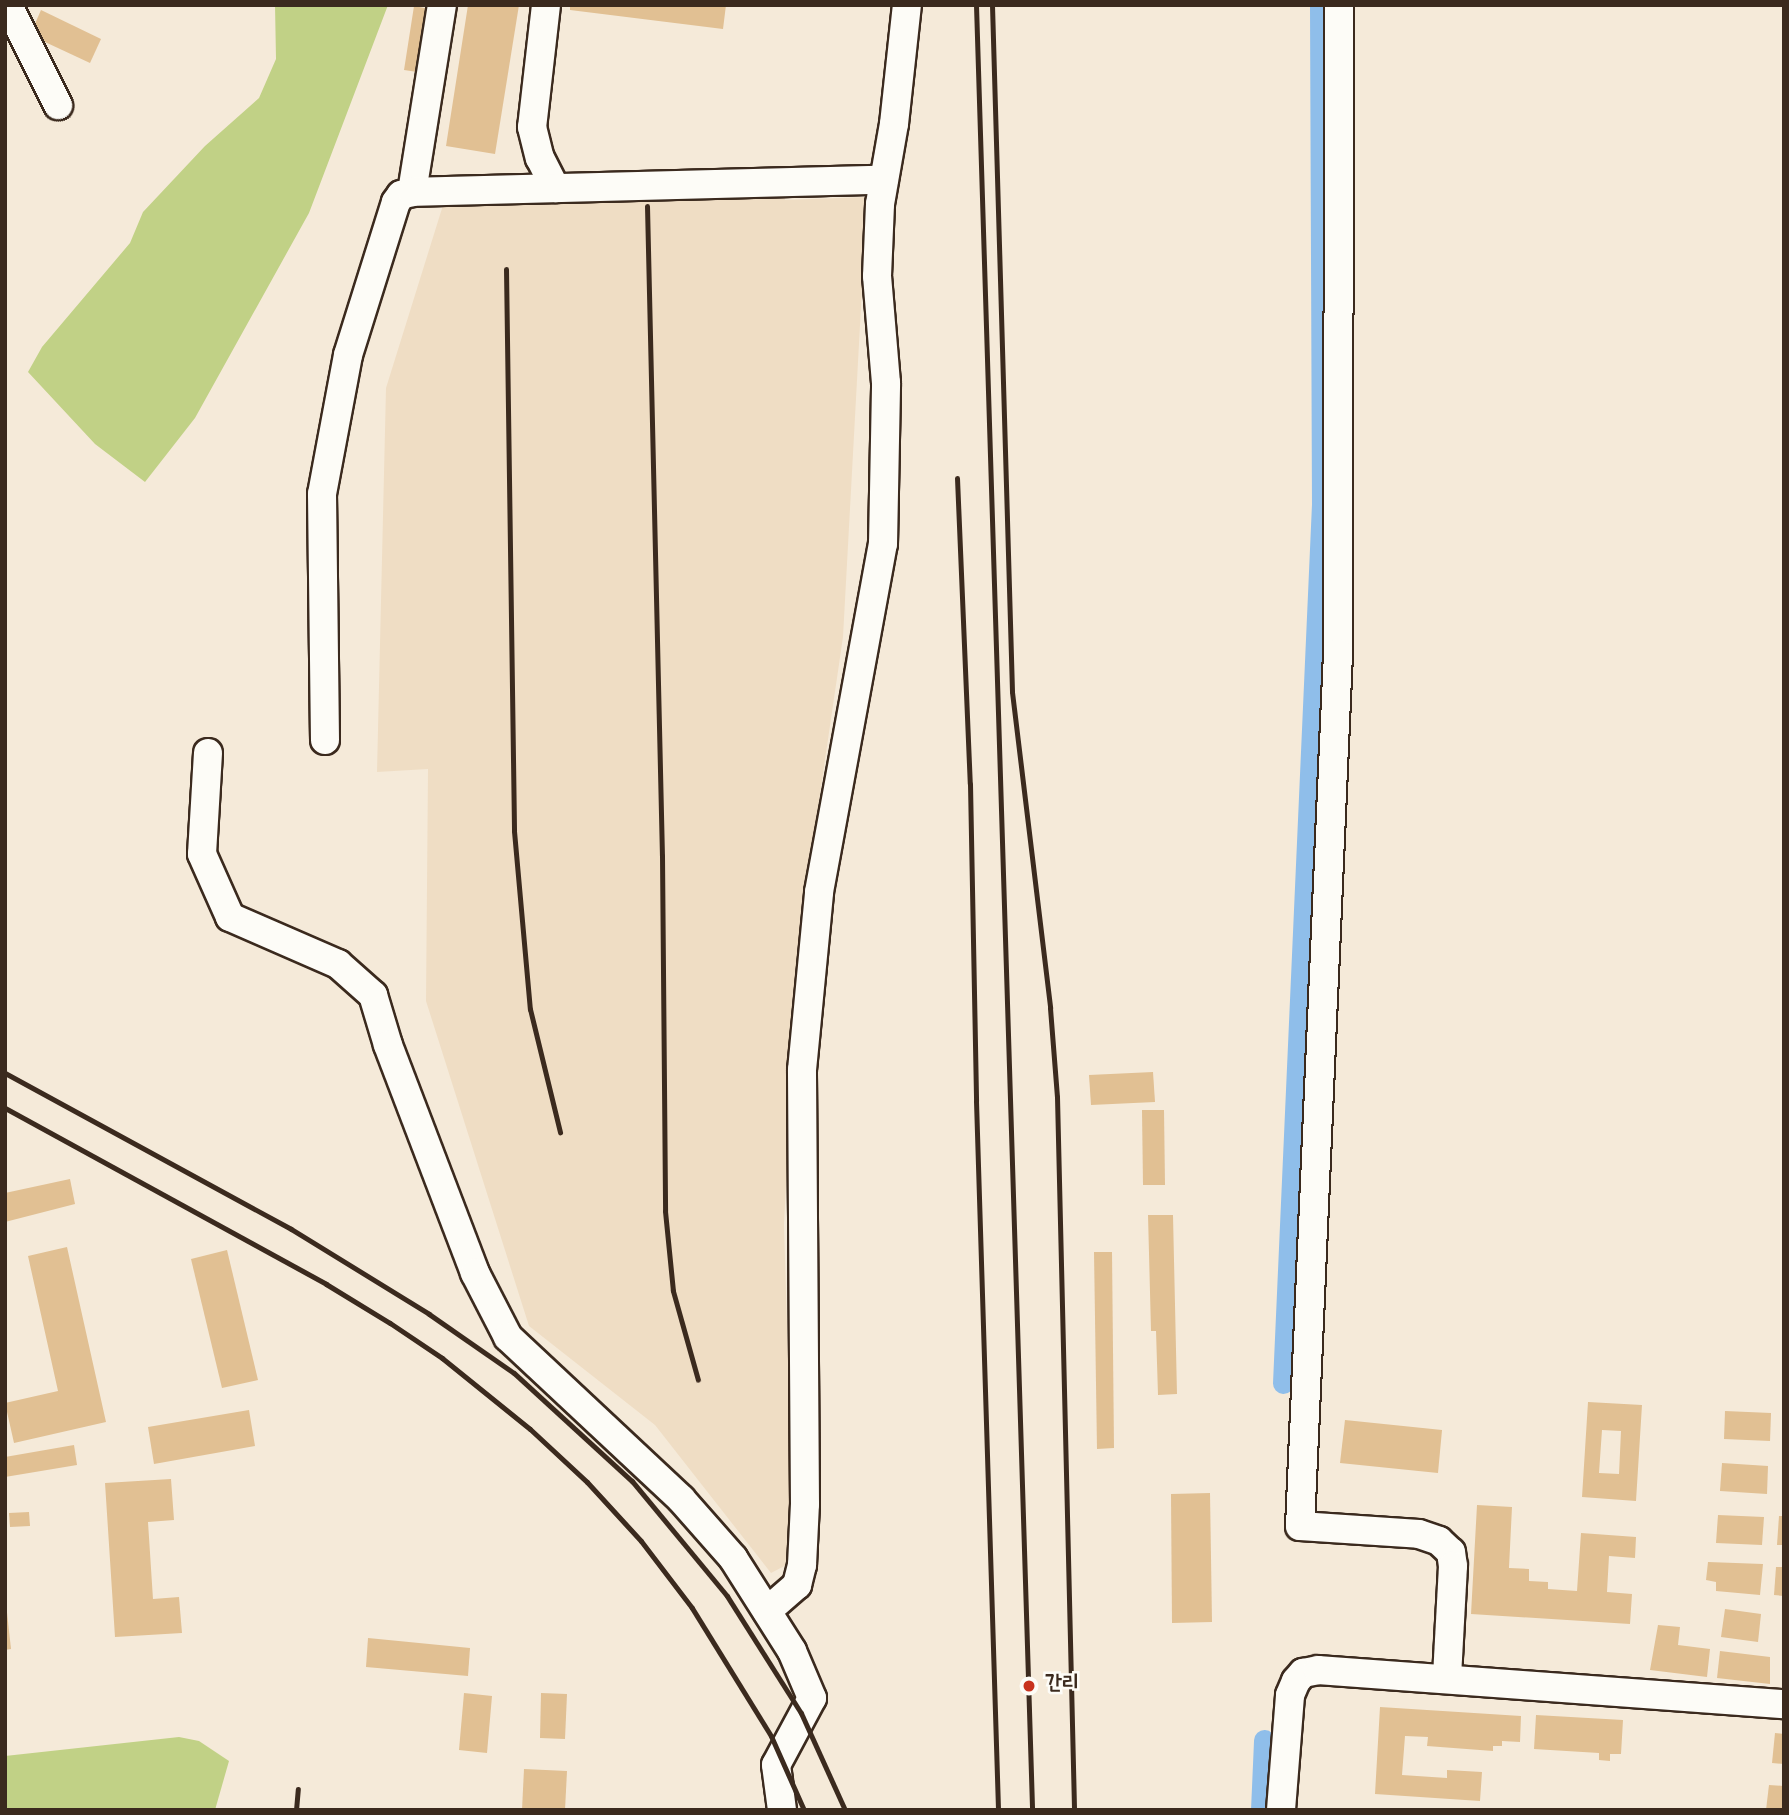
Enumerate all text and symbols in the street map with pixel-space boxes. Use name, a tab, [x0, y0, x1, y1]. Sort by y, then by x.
place label: 간리	[1045, 1673, 1079, 1699]
marker: 간리	[1019, 1676, 1039, 1696]

